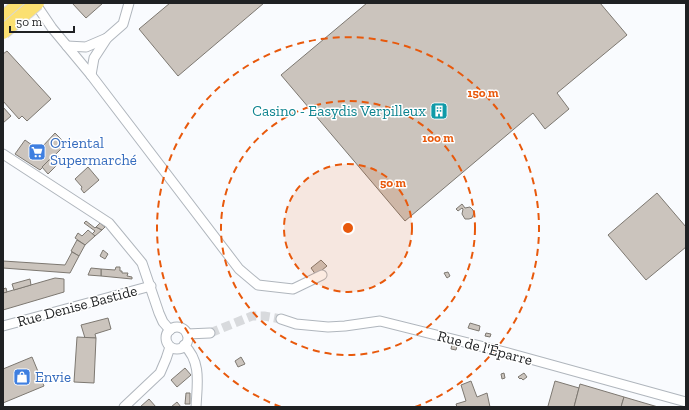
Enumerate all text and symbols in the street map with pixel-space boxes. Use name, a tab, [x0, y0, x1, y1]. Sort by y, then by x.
scale bar	[10, 8, 74, 34]
text: 50 m	[16, 15, 43, 29]
text: 150 m	[468, 86, 499, 100]
building icon: Casino - Easydis Verpilleux	[429, 101, 449, 121]
place label: Casino - Easydis Verpilleux	[252, 102, 426, 120]
text: 100 m	[422, 131, 454, 145]
place label: Oriental Supermarché	[50, 134, 137, 169]
supermarket icon: Oriental Supermarché	[27, 142, 47, 162]
text: 50 m	[380, 176, 406, 190]
centre of rings	[341, 221, 355, 235]
street label: Rue Denise Bastide	[15, 281, 139, 331]
street label: Rue de l'Éparre	[436, 327, 534, 369]
shop icon: Envie	[12, 367, 32, 387]
place label: Envie	[35, 368, 71, 386]

